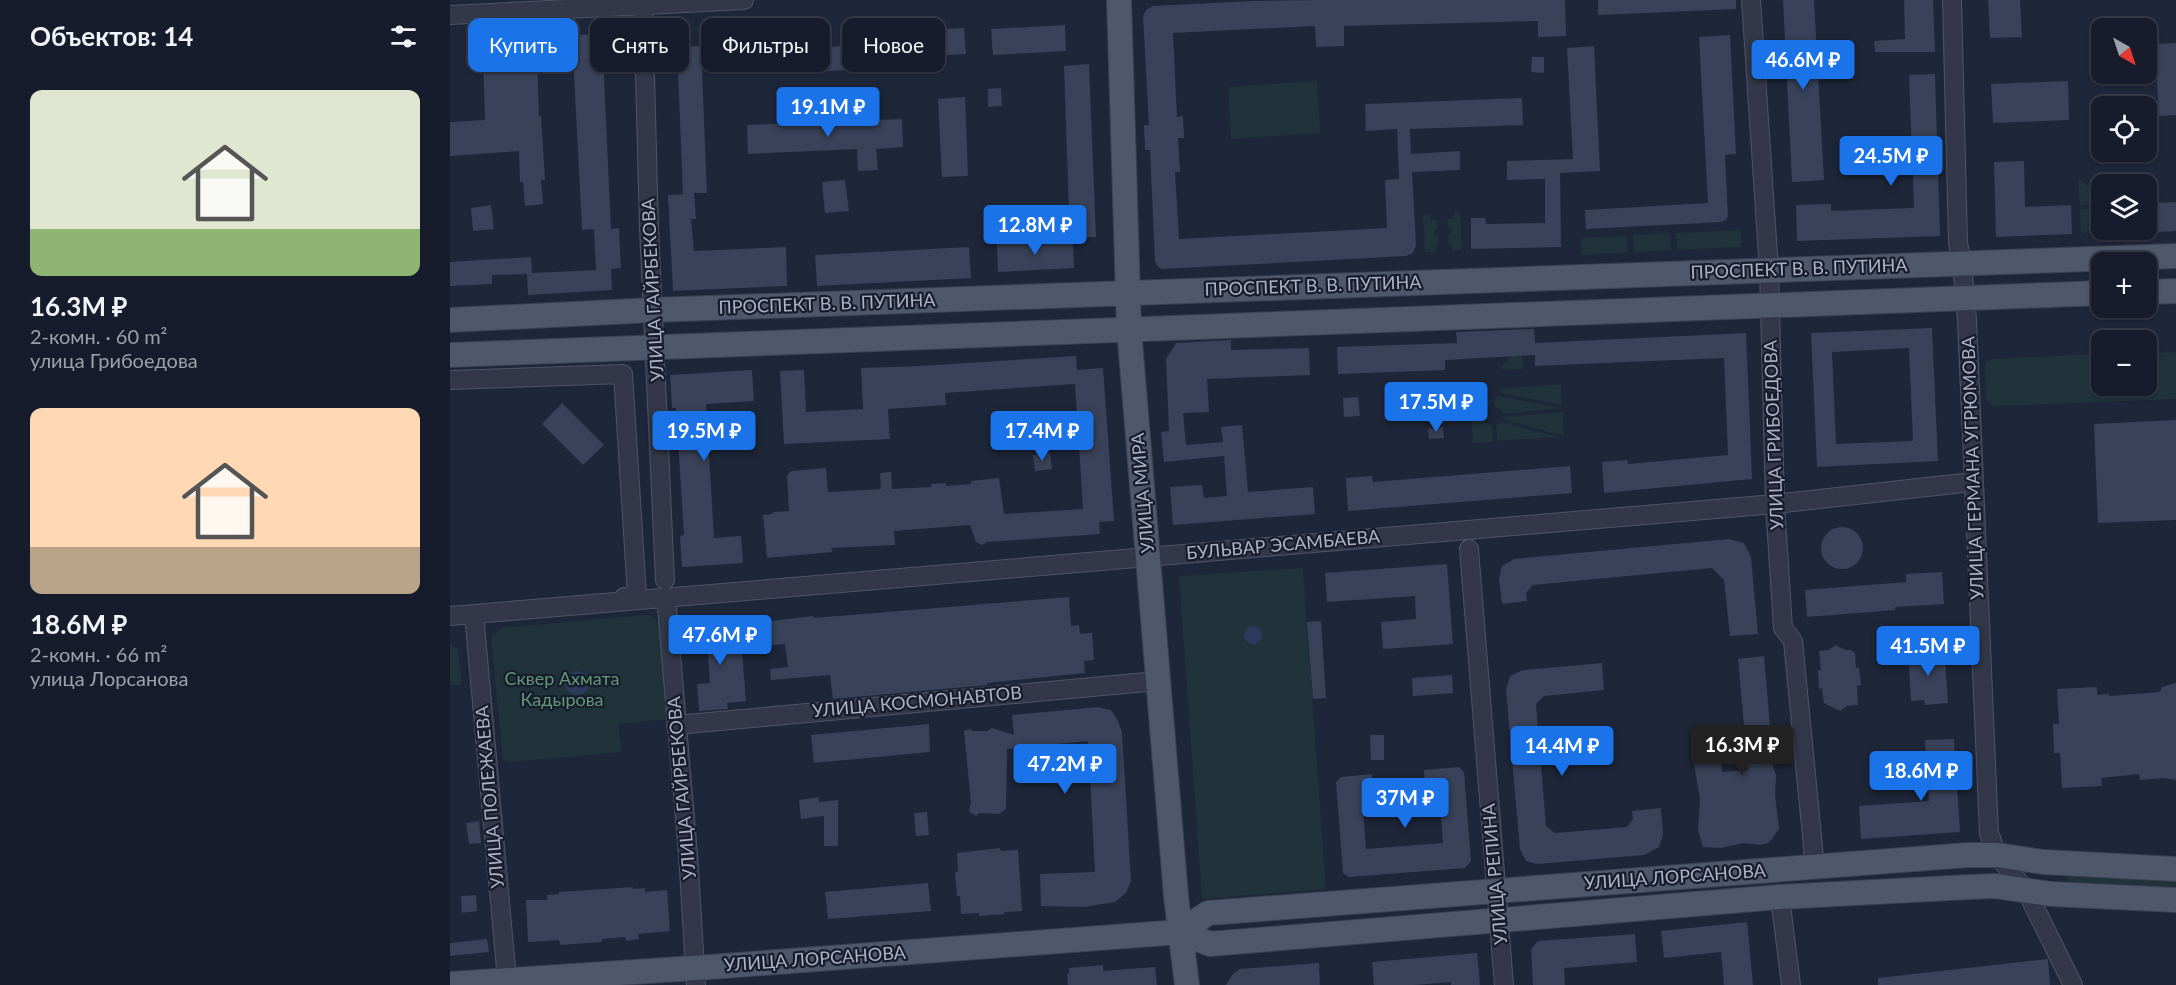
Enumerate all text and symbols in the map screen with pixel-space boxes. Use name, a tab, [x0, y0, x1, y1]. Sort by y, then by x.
chip: Купить	[468, 18, 578, 72]
chip: Снять	[590, 18, 689, 72]
chip: Фильтры	[701, 18, 830, 72]
chip: Новое	[842, 18, 945, 72]
north arrow	[2091, 18, 2157, 84]
map controls	[2091, 18, 2157, 396]
text: Объектов: 14	[30, 20, 193, 52]
icon: filters	[387, 20, 420, 53]
pin: 46.6M ₽	[1748, 40, 1858, 91]
text: 46.6M ₽	[1766, 47, 1840, 71]
pin: 19.1M ₽	[773, 87, 883, 138]
text: 19.1M ₽	[791, 94, 865, 118]
button: locate	[2091, 96, 2157, 162]
icon: home	[171, 129, 279, 237]
pin: 24.5M ₽	[1836, 136, 1946, 187]
text: 24.5M ₽	[1854, 143, 1928, 167]
button: layers	[2091, 174, 2157, 240]
street label: УЛИЦА ГАЙРБЕКОВА	[636, 197, 668, 382]
pin: 12.8M ₽	[980, 205, 1090, 256]
text: 12.8M ₽	[998, 212, 1072, 236]
button: +	[2091, 252, 2157, 318]
street label: ПРОСПЕКТ В. В. ПУТИНА	[1690, 253, 1909, 283]
street label: ПРОСПЕКТ В. В. ПУТИНА	[1204, 270, 1423, 300]
street label: ПРОСПЕКТ В. В. ПУТИНА	[718, 288, 937, 318]
text: 16.3M ₽	[30, 290, 127, 322]
text: 2-комн. · 60 m²	[30, 324, 167, 348]
button: −	[2091, 330, 2157, 396]
street label: УЛИЦА ГЕРМАНА УГРЮМОВА	[1956, 335, 1988, 600]
street label: УЛИЦА ГРИБОЕДОВА	[1759, 339, 1787, 530]
text: улица Грибоедова	[30, 348, 198, 372]
pin: 17.5M ₽	[1381, 382, 1491, 433]
text: 17.5M ₽	[1399, 389, 1473, 413]
pin: 19.5M ₽	[649, 411, 759, 462]
pin: 17.4M ₽	[987, 411, 1097, 462]
text: 19.5M ₽	[667, 418, 741, 442]
text: 17.4M ₽	[1005, 418, 1079, 442]
street label: УЛИЦА МИРА	[1126, 431, 1158, 554]
icon: home	[171, 447, 279, 555]
street label: БУЛЬВАР ЭСАМБАЕВА	[1185, 524, 1382, 563]
text: 18.6M ₽	[30, 608, 127, 640]
pin: 47.6M ₽	[665, 615, 775, 666]
text: 47.6M ₽	[683, 622, 757, 646]
pin: 41.5M ₽	[1873, 626, 1983, 677]
text: 41.5M ₽	[1891, 633, 1965, 657]
text: 2-комн. · 66 m²	[30, 642, 167, 666]
text: улица Лорсанова	[30, 666, 188, 690]
park label: Сквер Ахмата Кадырова	[505, 667, 619, 710]
street label: УЛИЦА КОСМОНАВТОВ	[811, 681, 1023, 721]
street label: УЛИЦА ГАЙРБЕКОВА	[662, 695, 700, 881]
street label: УЛИЦА ПОЛЕЖАЕВА	[470, 704, 508, 889]
pin: 16.3M ₽	[1687, 725, 1797, 776]
pin: 14.4M ₽	[1507, 726, 1617, 777]
text: 16.3M ₽	[1705, 732, 1779, 756]
text: 14.4M ₽	[1525, 733, 1599, 757]
pin: 47.2M ₽	[1010, 744, 1120, 795]
text: 47.2M ₽	[1028, 751, 1102, 775]
pin: 18.6M ₽	[1866, 751, 1976, 802]
text: 18.6M ₽	[1884, 758, 1958, 782]
pin: 37M ₽	[1363, 778, 1447, 829]
text: 37M ₽	[1376, 785, 1434, 809]
street label: УЛИЦА РЕПИНА	[1477, 802, 1511, 946]
street label: УЛИЦА ЛОРСАНОВА	[1583, 859, 1767, 893]
street label: УЛИЦА ЛОРСАНОВА	[723, 941, 907, 975]

